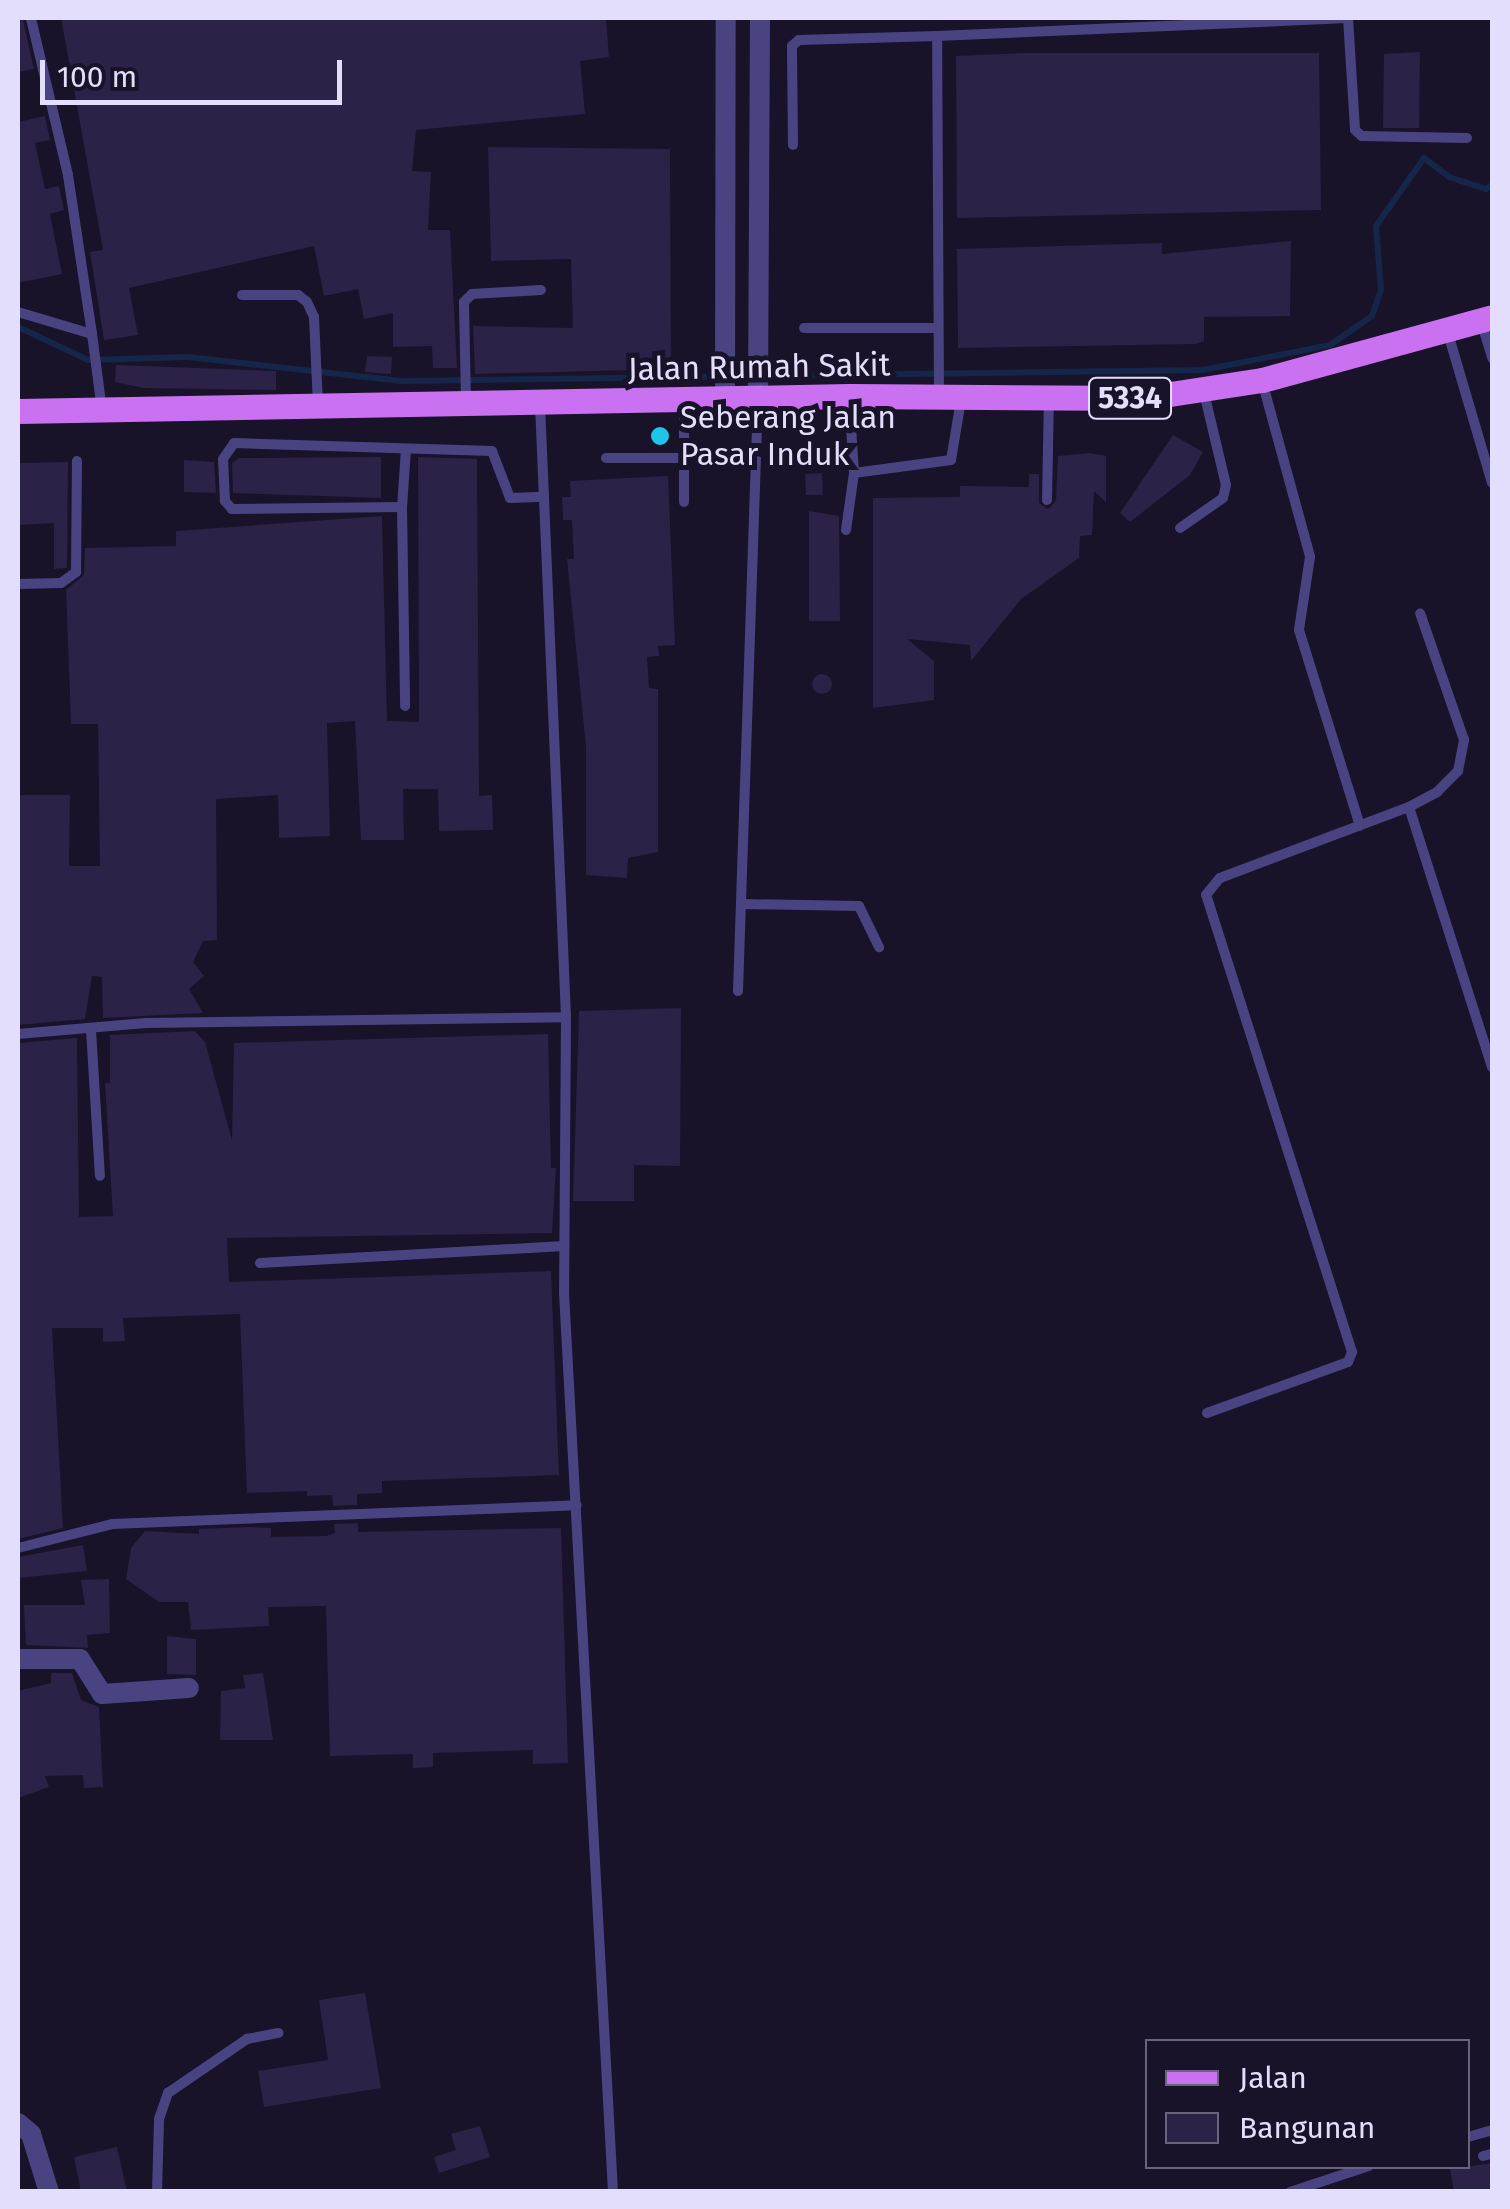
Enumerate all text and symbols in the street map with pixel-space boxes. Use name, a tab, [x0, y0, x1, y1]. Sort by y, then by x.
scale bar	[45, 40, 348, 102]
text: 100 m	[57, 59, 137, 95]
street label: Jalan Rumah Sakit	[627, 346, 891, 388]
road number: 5334	[1088, 373, 1172, 423]
place label: Seberang Jalan Pasar Induk	[680, 399, 896, 474]
marker: Seberang Jalan Pasar Induk	[649, 425, 671, 447]
legend	[1145, 2039, 1470, 2169]
text: Jalan	[1239, 2060, 1307, 2096]
text: Bangunan	[1239, 2110, 1375, 2146]

